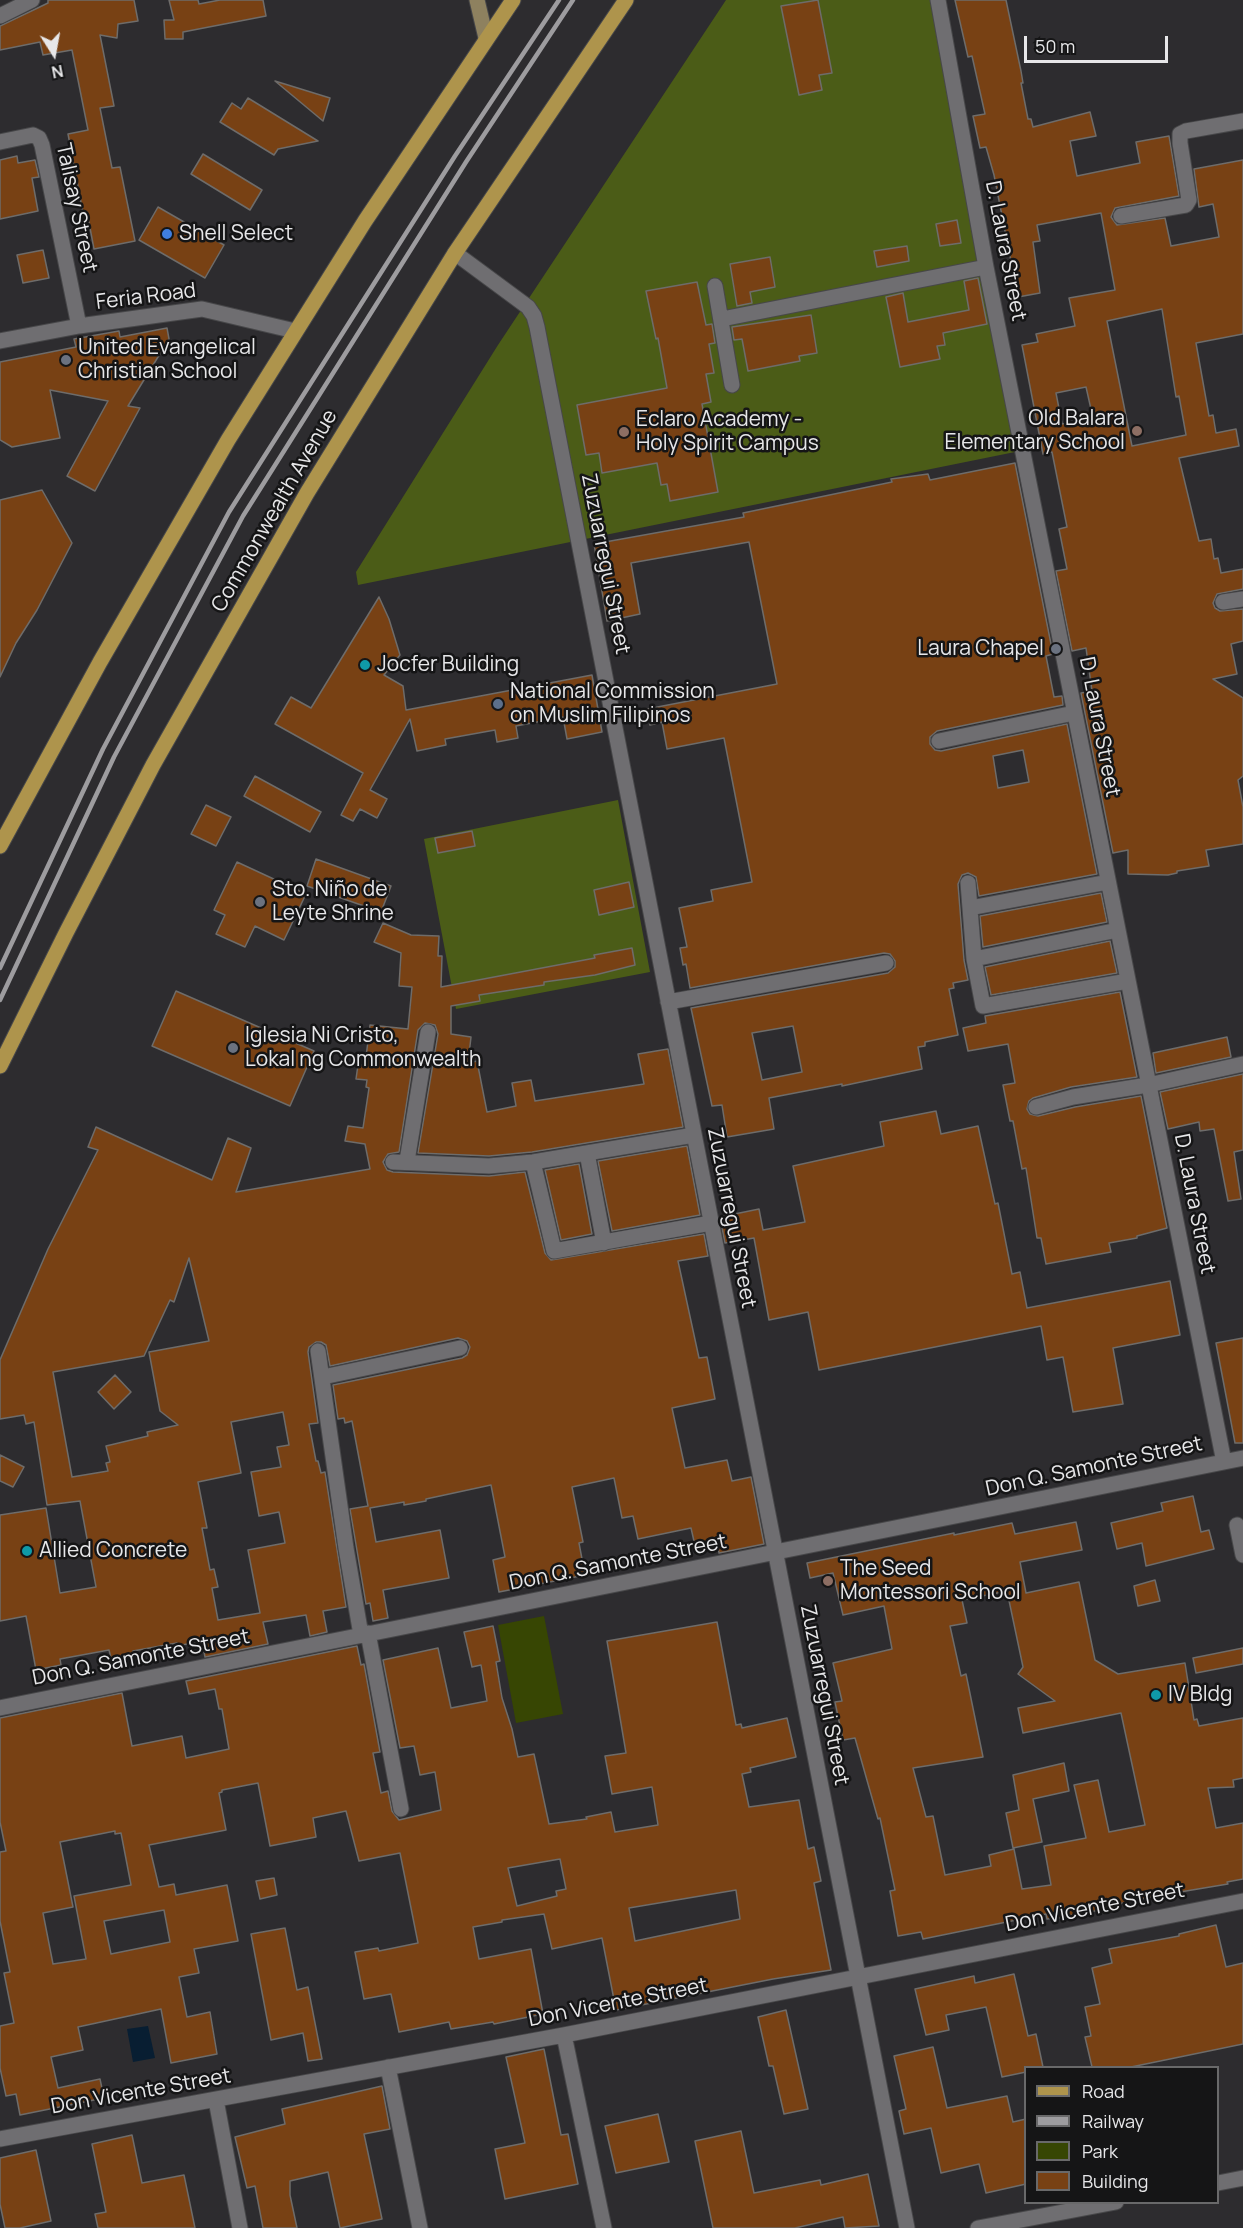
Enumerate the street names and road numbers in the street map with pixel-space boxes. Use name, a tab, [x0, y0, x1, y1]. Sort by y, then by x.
street label: Talisay Street	[50, 141, 102, 275]
street label: D. Laura Street	[979, 179, 1031, 323]
street label: Feria Road	[95, 278, 197, 316]
street label: Commonwealth Avenue	[207, 405, 343, 617]
street label: Zuzuarregui Street	[575, 472, 635, 656]
street label: D. Laura Street	[1073, 655, 1125, 799]
street label: Zuzuarregui Street	[701, 1126, 761, 1310]
street label: D. Laura Street	[1168, 1132, 1220, 1276]
street label: Don Q. Samonte Street	[983, 1432, 1205, 1502]
street label: Don Q. Samonte Street	[507, 1530, 729, 1596]
street label: Zuzuarregui Street	[794, 1603, 854, 1787]
street label: Don Q. Samonte Street	[30, 1625, 252, 1691]
street label: Don Vicente Street	[1003, 1878, 1187, 1938]
street label: Don Vicente Street	[526, 1973, 710, 2033]
street label: Don Vicente Street	[49, 2064, 233, 2120]

